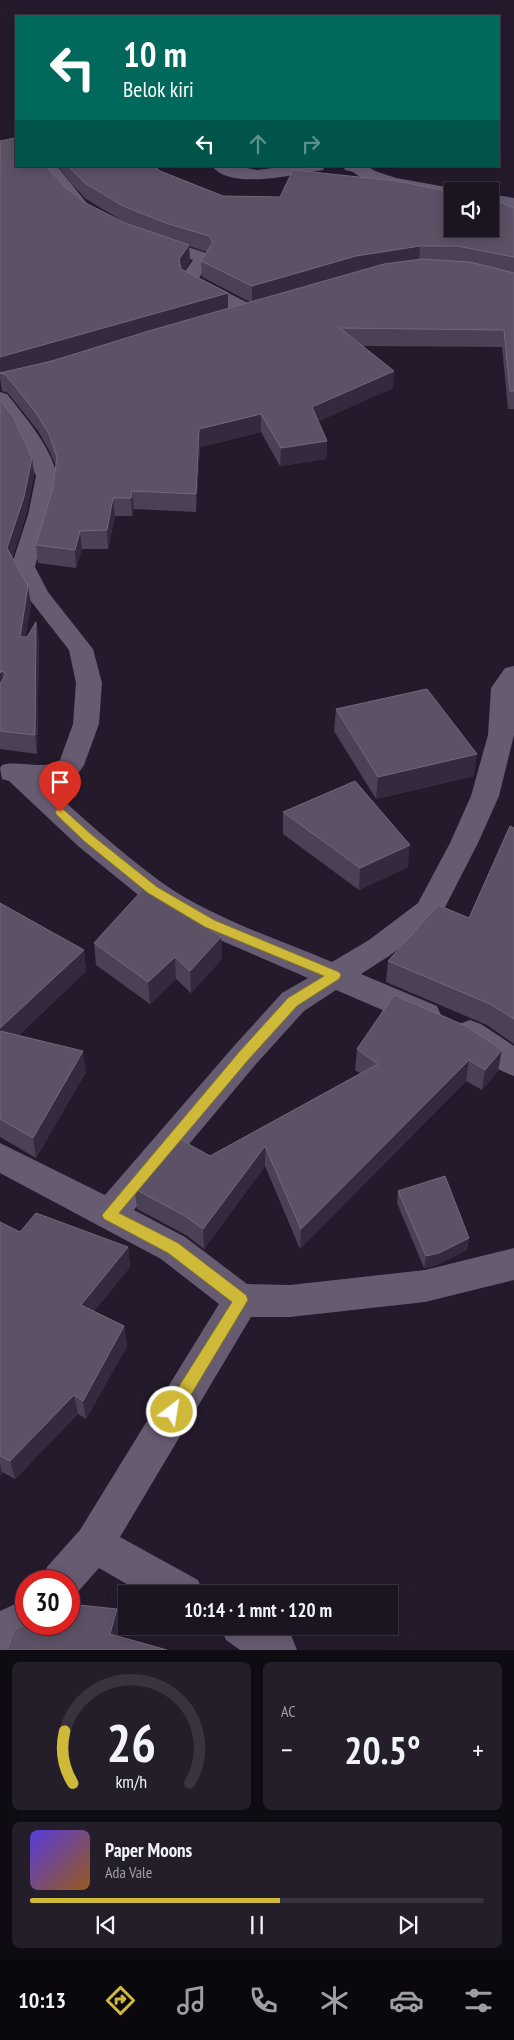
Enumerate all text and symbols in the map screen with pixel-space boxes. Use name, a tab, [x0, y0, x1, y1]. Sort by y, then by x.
text: 10 m	[123, 31, 187, 77]
icon: left	[40, 35, 105, 100]
text: Belok kiri	[123, 75, 194, 103]
icon: left	[191, 130, 219, 158]
icon: ahead	[244, 130, 272, 158]
icon: right	[297, 130, 325, 158]
map controls	[444, 182, 499, 237]
button: sound	[444, 182, 499, 237]
pin	[39, 761, 81, 812]
icon: arrive	[46, 768, 74, 796]
position arrow	[145, 1385, 197, 1437]
speed limit sign: 30	[15, 1570, 80, 1635]
text: 10:14 · 1 mnt · 120 m	[184, 1598, 332, 1622]
text: AC	[281, 1701, 296, 1721]
text: 26	[107, 1709, 156, 1776]
text: 20.5°	[344, 1725, 421, 1774]
text: −	[281, 1731, 293, 1768]
text: +	[472, 1731, 484, 1768]
text: km/h	[116, 1770, 147, 1793]
text: Paper Moons	[105, 1838, 192, 1862]
text: Ada Vale	[105, 1862, 152, 1882]
icon: previous	[92, 1911, 120, 1939]
icon: pause	[243, 1911, 271, 1939]
icon: next	[394, 1911, 422, 1939]
icon: directions	[103, 1983, 138, 2018]
icon: music	[174, 1983, 209, 2018]
icon: phone	[246, 1983, 281, 2018]
icon: climate	[317, 1983, 352, 2018]
icon: car	[389, 1983, 424, 2018]
icon: filters	[461, 1983, 496, 2018]
text: 10:13	[18, 1986, 66, 2014]

